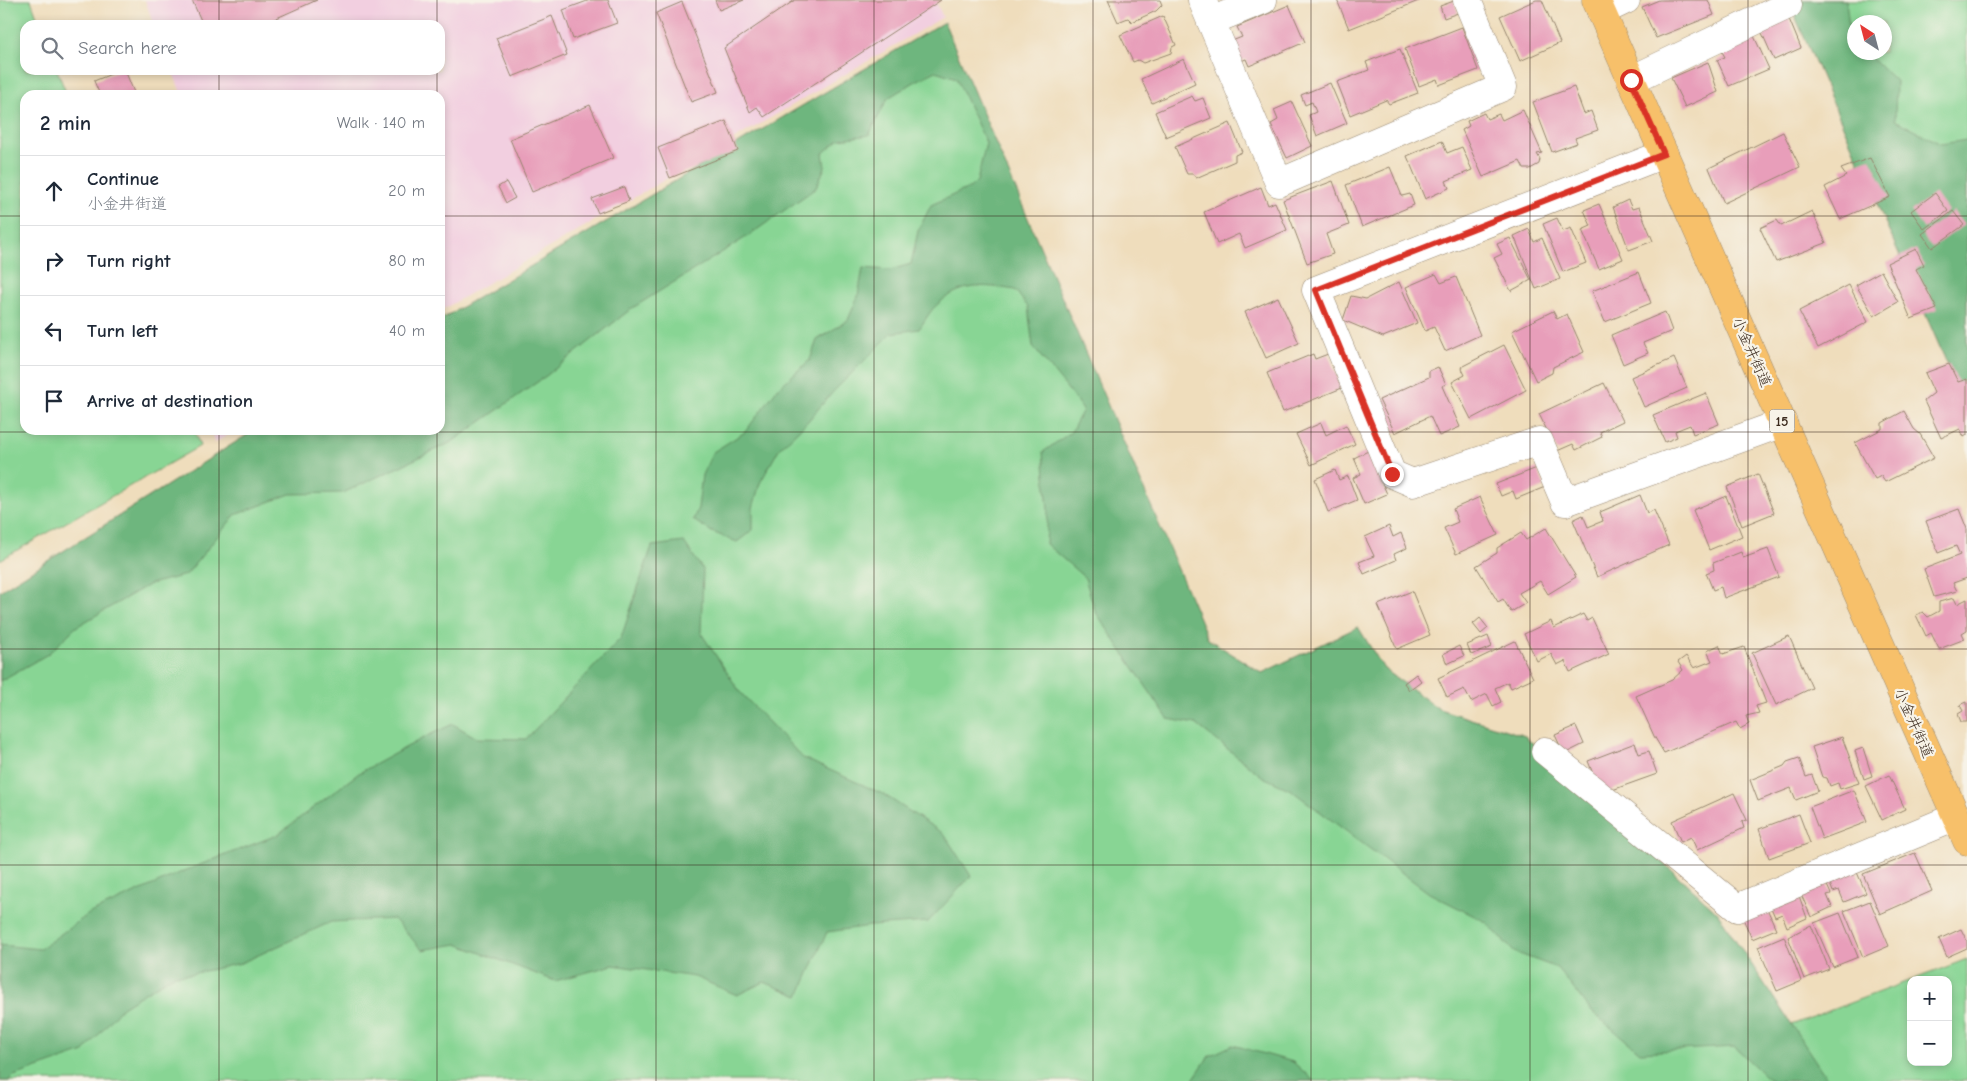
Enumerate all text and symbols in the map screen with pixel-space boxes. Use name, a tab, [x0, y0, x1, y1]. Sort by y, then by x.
north arrow	[1847, 15, 1892, 60]
search box	[20, 20, 445, 75]
icon: search	[38, 34, 66, 62]
text: Search here	[78, 37, 177, 59]
route start	[1620, 69, 1643, 92]
text: 2 min	[40, 111, 91, 135]
text: Walk · 140 m	[337, 114, 425, 132]
text: Continue	[87, 168, 159, 190]
icon: ahead	[40, 177, 68, 205]
text: 20 m	[388, 182, 425, 200]
text: 小金井街道	[87, 195, 167, 213]
icon: right	[40, 247, 68, 275]
text: Turn right	[87, 250, 171, 272]
text: 80 m	[388, 252, 425, 270]
street label: 小金井街道	[1729, 314, 1775, 390]
icon: left	[40, 317, 68, 345]
text: Turn left	[87, 320, 158, 342]
text: 40 m	[389, 322, 425, 340]
icon: arrive	[40, 387, 68, 415]
text: Arrive at destination	[87, 390, 253, 412]
road number: 15	[1770, 410, 1794, 432]
route end	[1381, 463, 1404, 486]
street label: 小金井街道	[1891, 685, 1937, 761]
map controls	[1907, 976, 1952, 1066]
button: +	[1907, 976, 1952, 1021]
button: −	[1907, 1021, 1952, 1066]

